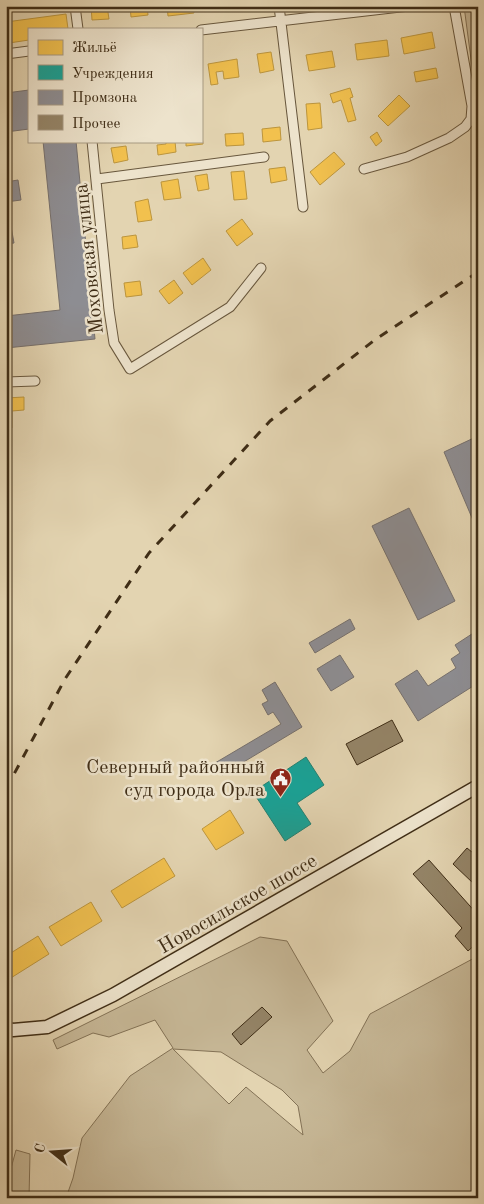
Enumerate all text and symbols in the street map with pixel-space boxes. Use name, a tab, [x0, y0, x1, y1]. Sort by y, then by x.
legend	[28, 28, 202, 142]
text: Жильё	[72, 41, 117, 56]
text: Учреждения	[72, 67, 154, 82]
text: Промзона	[72, 91, 138, 106]
text: Прочее	[72, 117, 120, 132]
street label: Моховская улица	[72, 182, 108, 335]
place label: Северный районный суд города Орла	[86, 758, 265, 801]
public building icon: Северный районный суд города Орла	[269, 766, 293, 797]
street label: Новосильское шоссе	[155, 851, 321, 958]
north arrow	[28, 1126, 78, 1176]
text: С	[32, 1142, 49, 1155]

